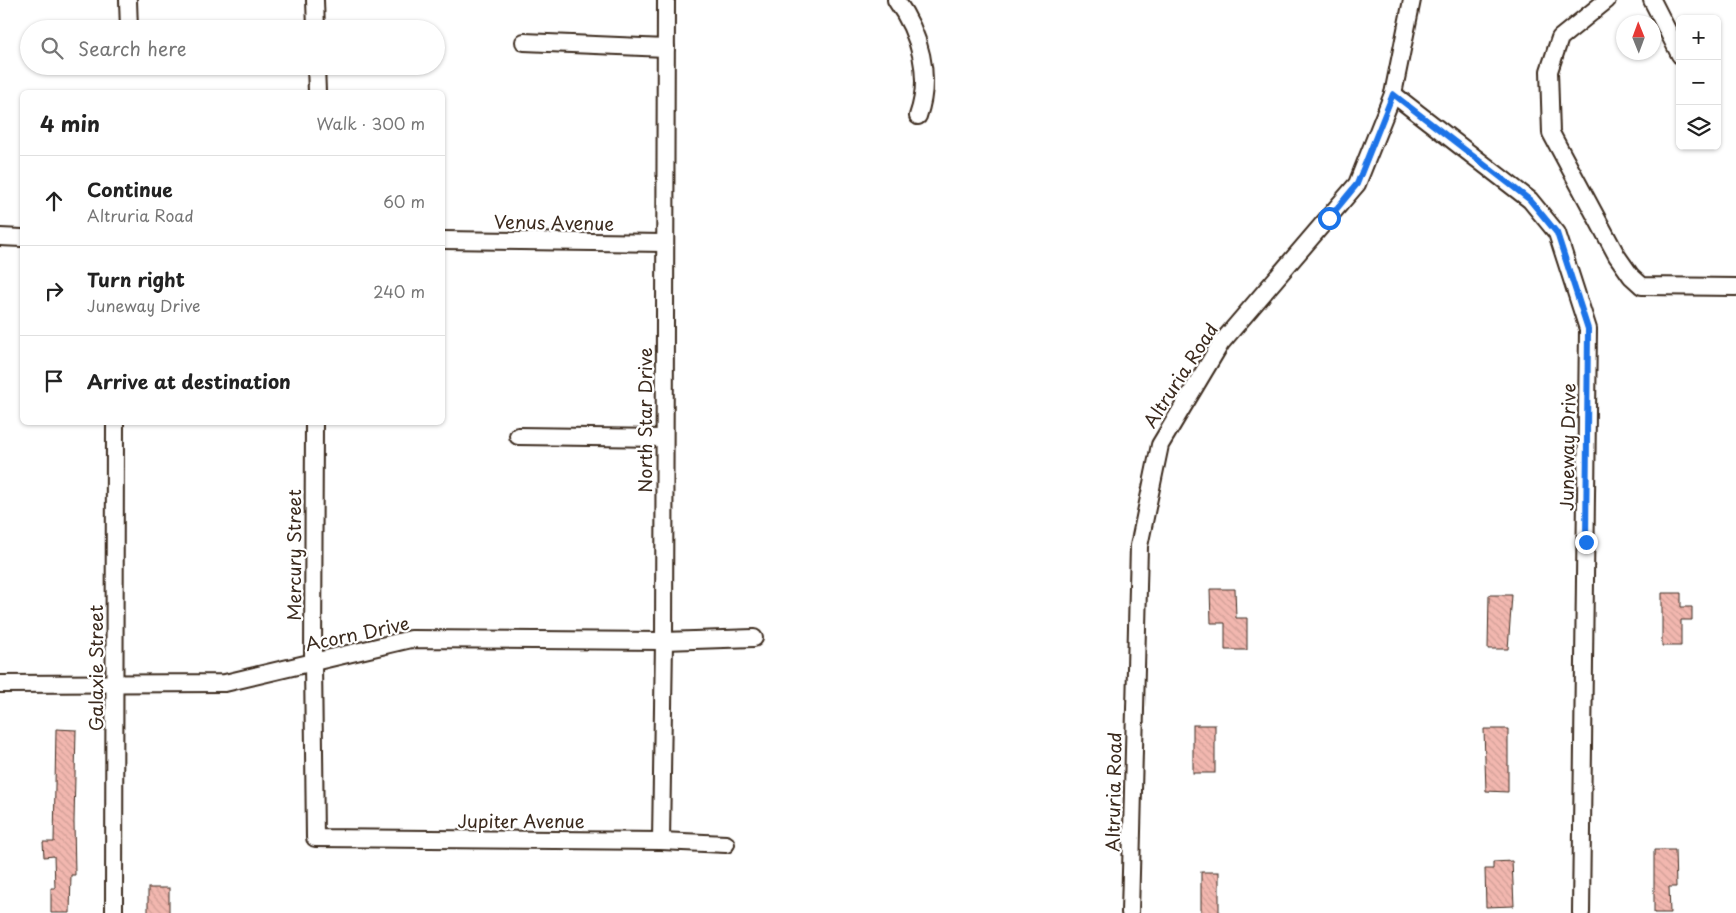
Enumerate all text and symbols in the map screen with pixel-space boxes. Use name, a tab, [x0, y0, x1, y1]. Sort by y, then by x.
north arrow	[1616, 15, 1661, 60]
map controls	[1676, 15, 1721, 150]
button: +	[1676, 15, 1721, 60]
search box	[20, 20, 445, 75]
icon: search	[38, 34, 66, 62]
text: Search here	[78, 34, 187, 62]
button: −	[1676, 60, 1721, 105]
button: layers	[1676, 105, 1721, 150]
text: 4 min	[40, 107, 100, 139]
text: Walk · 300 m	[316, 111, 425, 135]
text: Continue	[87, 175, 173, 203]
icon: ahead	[40, 187, 68, 215]
text: 60 m	[383, 189, 425, 213]
text: Altruria Road	[87, 203, 194, 227]
street label: Venus Avenue	[494, 207, 615, 237]
route start	[1318, 207, 1341, 230]
text: Turn right	[87, 265, 185, 293]
icon: right	[40, 277, 68, 305]
text: 240 m	[373, 279, 425, 303]
text: Juneway Drive	[87, 293, 201, 317]
street label: Altruria Road	[1136, 317, 1224, 433]
street label: North Star Drive	[631, 347, 658, 493]
icon: arrive	[40, 367, 68, 395]
text: Arrive at destination	[87, 367, 291, 395]
street label: Juneway Drive	[1552, 383, 1582, 511]
street label: Mercury Street	[280, 489, 307, 621]
route end	[1575, 531, 1598, 554]
street label: Galaxie Street	[82, 605, 109, 731]
street label: Acorn Drive	[302, 609, 412, 657]
street label: Altruria Road	[1098, 732, 1128, 852]
street label: Jupiter Avenue	[457, 807, 585, 834]

